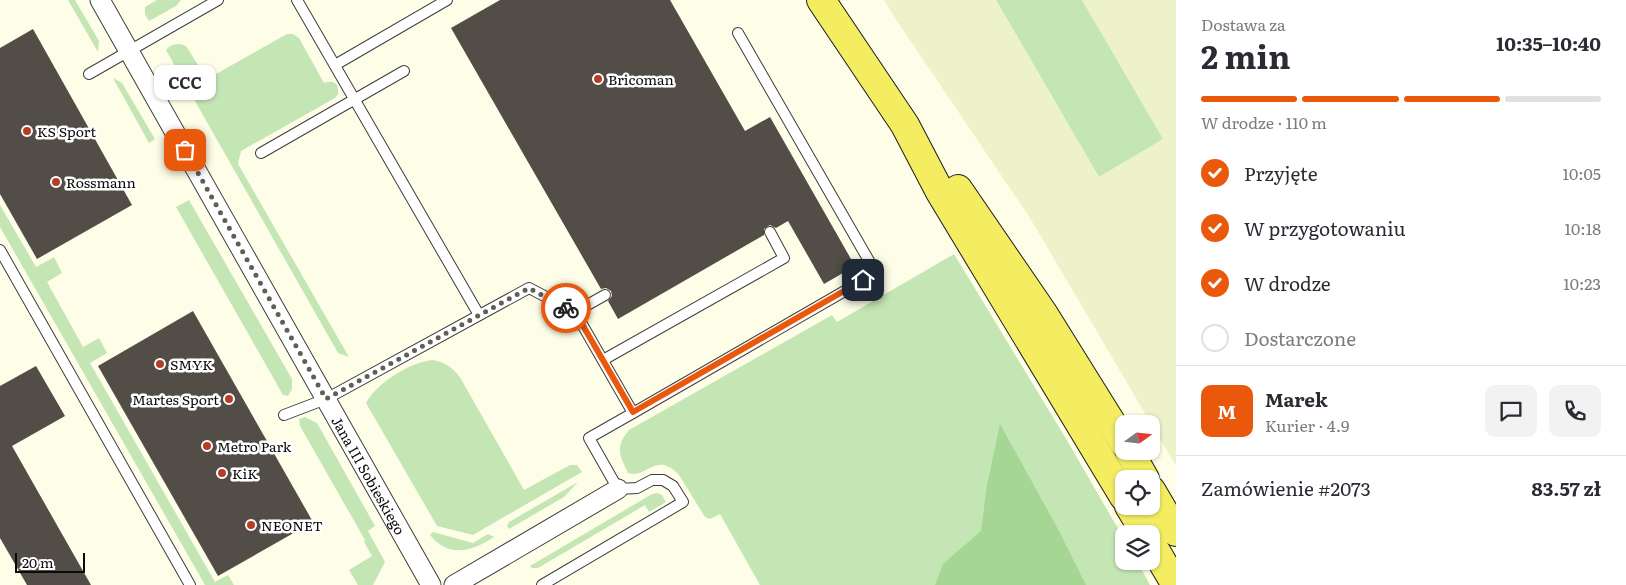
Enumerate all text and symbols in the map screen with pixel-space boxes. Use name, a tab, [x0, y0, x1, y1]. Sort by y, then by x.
text: Dostawa za	[1201, 12, 1286, 36]
text: 10:35–10:40	[1496, 29, 1601, 57]
text: 2 min	[1201, 31, 1290, 79]
callout: CCC	[154, 65, 216, 100]
place label: Bricoman	[608, 69, 674, 89]
text: CCC	[168, 70, 202, 94]
marker: Bricoman	[592, 73, 604, 85]
text: W drodze · 110 m	[1201, 110, 1327, 134]
place label: KS Sport	[37, 121, 96, 141]
marker: KS Sport	[21, 125, 33, 137]
pin	[164, 129, 206, 171]
icon: bag	[171, 136, 199, 164]
icon: check	[1201, 159, 1229, 187]
text: Przyjęte	[1244, 159, 1318, 187]
text: 10:05	[1563, 161, 1601, 185]
place label: Rossmann	[66, 172, 136, 192]
marker: Rossmann	[50, 176, 62, 188]
icon: check	[1201, 214, 1229, 242]
text: W przygotowaniu	[1244, 214, 1406, 242]
text: 10:18	[1565, 216, 1601, 240]
pin	[842, 259, 884, 301]
icon: home	[849, 266, 877, 294]
icon: check	[1201, 269, 1229, 297]
text: W drodze	[1244, 269, 1331, 297]
text: 10:23	[1563, 271, 1601, 295]
courier	[541, 283, 591, 333]
icon: bike	[552, 294, 580, 322]
text: Dostarczone	[1244, 324, 1356, 352]
place label: SMYK	[170, 354, 213, 374]
marker: SMYK	[154, 358, 166, 370]
text: Marek	[1265, 385, 1328, 413]
button: chat	[1485, 385, 1537, 437]
button: phone	[1549, 385, 1601, 437]
place label: Martes Sport	[132, 389, 219, 409]
marker: Martes Sport	[223, 393, 235, 405]
text: M	[1218, 397, 1236, 425]
street label: Jana III Sobieskiego	[327, 412, 410, 538]
text: Kurier · 4.9	[1265, 413, 1349, 437]
north arrow	[1115, 415, 1160, 460]
map controls	[1115, 415, 1160, 570]
place label: Metro Park	[217, 436, 292, 456]
marker: Metro Park	[201, 440, 213, 452]
place label: KiK	[232, 463, 258, 483]
marker: KiK	[216, 467, 228, 479]
button: locate	[1115, 470, 1160, 515]
text: Zamówienie #2073	[1201, 474, 1371, 502]
text: 83.57 zł	[1532, 474, 1601, 502]
place label: NEONET	[261, 515, 323, 535]
marker: NEONET	[245, 519, 257, 531]
button: layers	[1115, 525, 1160, 570]
scale bar	[15, 550, 85, 573]
text: 20 m	[22, 552, 54, 572]

